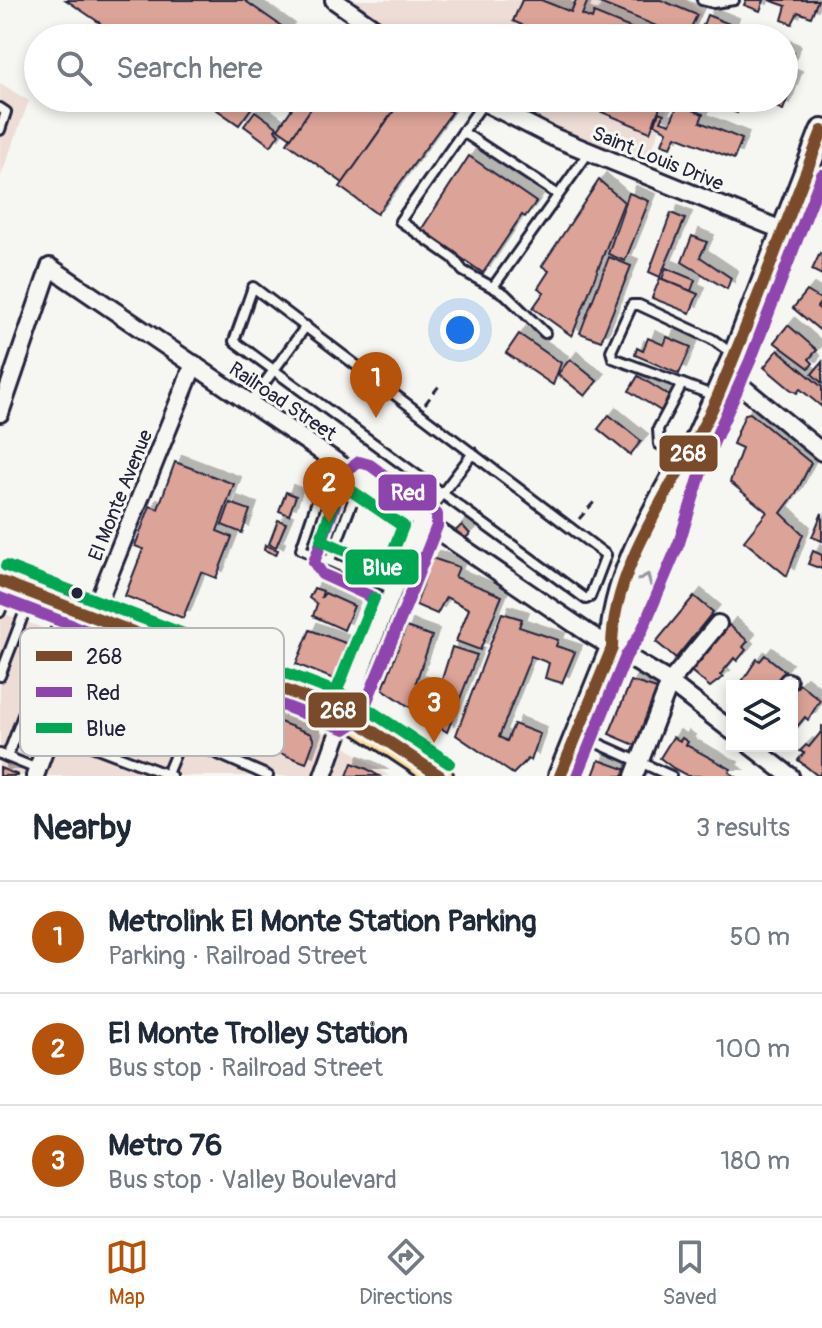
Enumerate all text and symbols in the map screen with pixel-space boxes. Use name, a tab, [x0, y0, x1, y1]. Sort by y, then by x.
search box	[24, 24, 798, 112]
icon: search	[52, 46, 96, 90]
text: Search here	[116, 50, 263, 87]
street label: Saint Louis Drive	[588, 121, 727, 196]
your location	[440, 310, 480, 350]
pin: 1	[350, 352, 402, 418]
street label: Railroad Street	[224, 356, 342, 447]
street label: El Monte Avenue	[83, 426, 158, 564]
line badge: 268	[658, 434, 719, 473]
text: 268	[670, 440, 706, 468]
pin: 2	[303, 457, 355, 523]
line badge: Red	[377, 473, 438, 512]
text: Red	[391, 479, 425, 507]
line badge: Blue	[344, 548, 420, 586]
text: Blue	[362, 554, 403, 582]
one-way arrow	[637, 573, 653, 587]
unlabelled marker	[69, 585, 85, 601]
legend	[20, 628, 284, 756]
text: 268	[86, 643, 122, 671]
pin: 3	[408, 677, 460, 743]
text: Red	[86, 679, 120, 707]
map controls	[726, 680, 798, 752]
button: layers	[726, 680, 798, 752]
line badge: 268	[307, 691, 368, 729]
text: 268	[320, 697, 356, 725]
text: Blue	[86, 715, 126, 743]
text: Nearby	[32, 807, 131, 850]
text: 3 results	[696, 812, 790, 844]
text: Metrolink El Monte Station Parking	[108, 903, 537, 940]
text: 1	[53, 921, 63, 953]
text: 50 m	[729, 921, 790, 953]
text: Parking · Railroad Street	[108, 940, 367, 972]
text: El Monte Trolley Station	[108, 1015, 408, 1052]
text: 2	[51, 1033, 65, 1065]
text: 100 m	[716, 1033, 790, 1065]
text: Bus stop · Railroad Street	[108, 1052, 383, 1084]
text: Metro 76	[108, 1127, 223, 1164]
text: 3	[51, 1145, 65, 1177]
text: 180 m	[720, 1145, 790, 1177]
text: Bus stop · Valley Boulevard	[108, 1164, 397, 1196]
tab: Map	[105, 1235, 149, 1311]
tab: Directions	[359, 1235, 452, 1311]
tab: Saved	[662, 1235, 717, 1311]

